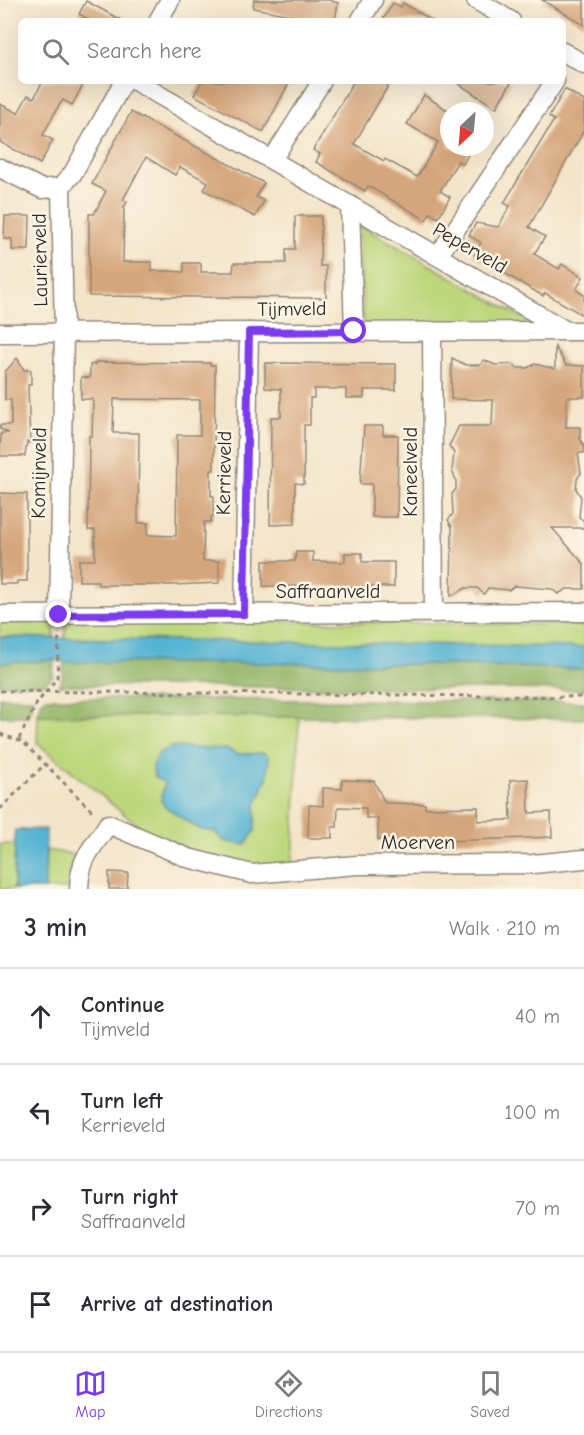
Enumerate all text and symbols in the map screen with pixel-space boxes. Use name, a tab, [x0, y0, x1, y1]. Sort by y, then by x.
search box	[18, 18, 566, 84]
icon: search	[39, 35, 72, 68]
text: Search here	[87, 38, 202, 64]
north arrow	[440, 102, 494, 156]
street label: Laurierveld	[28, 213, 52, 307]
street label: Peperveld	[429, 218, 511, 278]
street label: Tijmveld	[257, 297, 327, 321]
route start	[340, 317, 366, 343]
street label: Komijnveld	[27, 427, 51, 519]
street label: Kaneelveld	[399, 427, 422, 517]
street label: Kerrieveld	[212, 430, 236, 516]
street label: Saffraanveld	[276, 580, 380, 603]
route end	[45, 601, 71, 627]
street label: Moerven	[381, 831, 455, 854]
text: 3 min	[24, 913, 87, 943]
text: Walk · 210 m	[449, 917, 560, 940]
text: Continue	[81, 992, 164, 1018]
icon: ahead	[24, 1000, 57, 1033]
text: 40 m	[515, 1005, 560, 1028]
text: Tijmveld	[81, 1018, 150, 1041]
text: Turn left	[81, 1088, 163, 1114]
icon: left	[24, 1096, 57, 1129]
text: 100 m	[505, 1101, 560, 1124]
text: Kerrieveld	[81, 1114, 166, 1137]
text: Turn right	[81, 1184, 178, 1210]
icon: right	[24, 1192, 57, 1225]
text: 70 m	[515, 1197, 560, 1220]
text: Saffraanveld	[81, 1210, 186, 1233]
icon: arrive	[24, 1288, 57, 1321]
text: Arrive at destination	[81, 1291, 273, 1317]
tab: Map	[74, 1367, 107, 1421]
tab: Directions	[255, 1367, 322, 1421]
tab: Saved	[470, 1367, 510, 1421]

